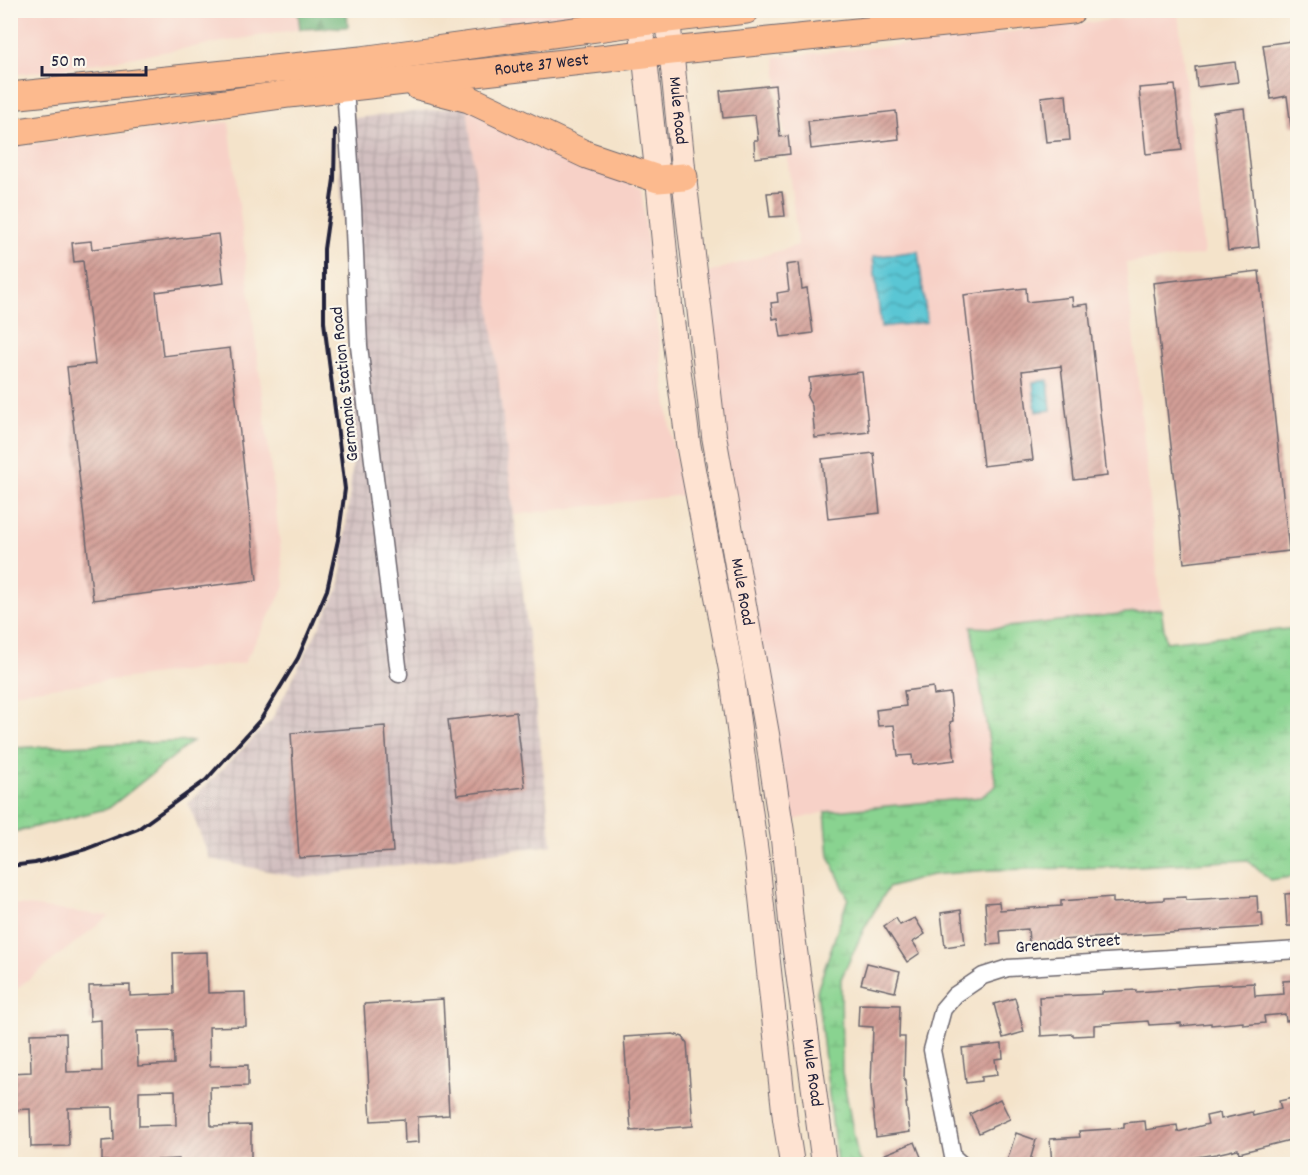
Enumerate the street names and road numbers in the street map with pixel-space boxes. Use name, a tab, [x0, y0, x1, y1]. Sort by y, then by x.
street label: Route 37 West	[493, 48, 591, 83]
street label: Mule Road	[661, 75, 693, 146]
street label: Germania Station Road	[325, 305, 367, 463]
street label: Mule Road	[723, 556, 760, 628]
street label: Grenada Street	[1015, 929, 1122, 961]
street label: Mule Road	[795, 1037, 829, 1108]

